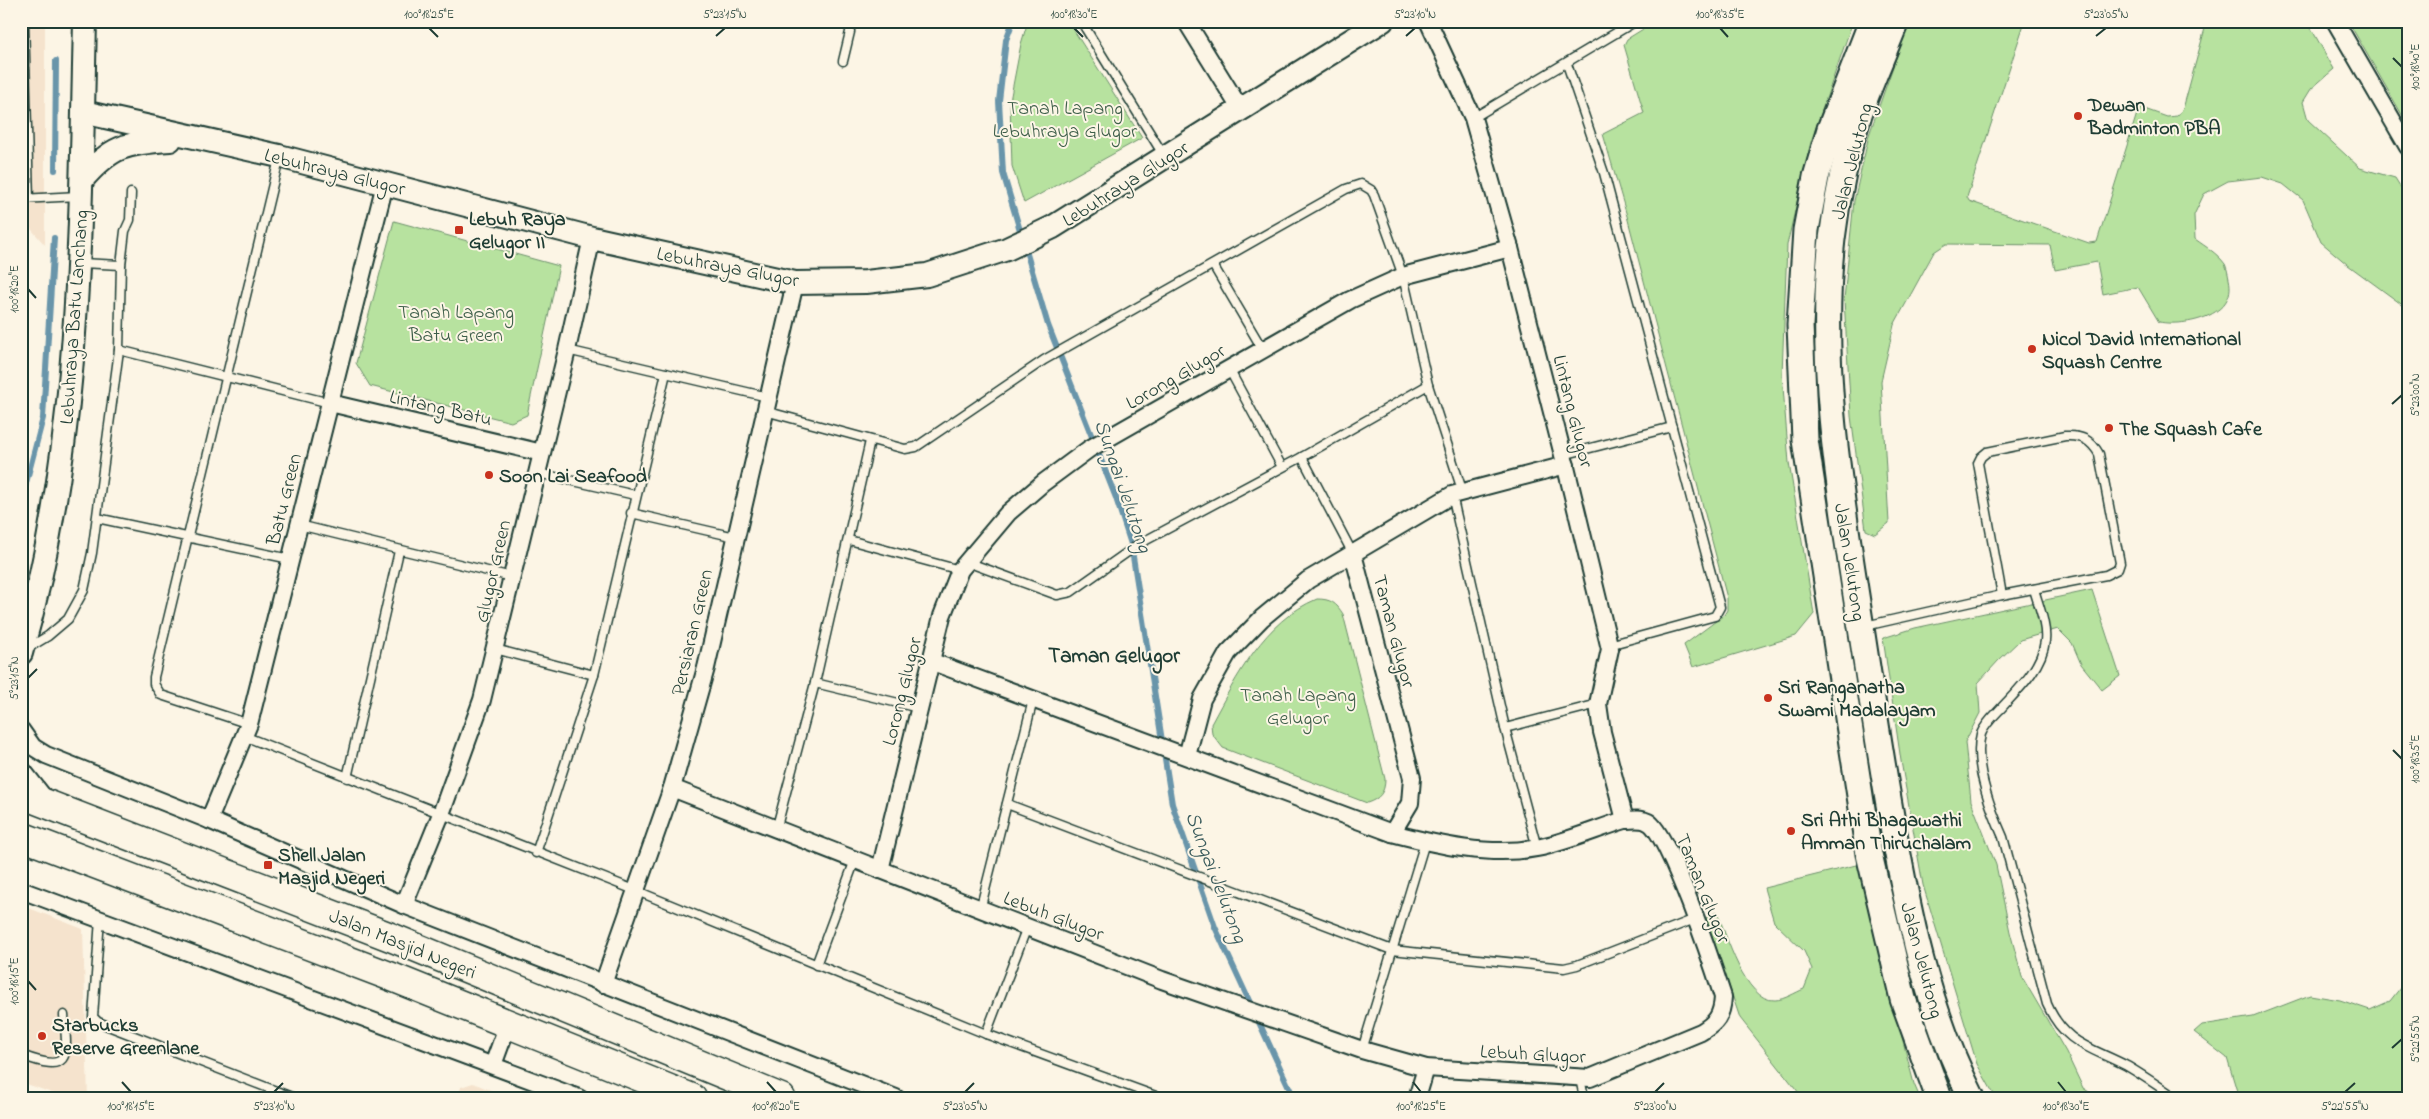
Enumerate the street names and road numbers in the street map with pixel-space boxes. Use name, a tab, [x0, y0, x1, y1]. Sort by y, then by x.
street label: Jalan Jelutong	[1825, 100, 1883, 223]
street label: Lebuhraya Glugor	[1057, 134, 1197, 237]
street label: Lebuhraya Glugor	[260, 142, 409, 206]
street label: Lebuhraya Batu Lanchang	[54, 209, 98, 426]
street label: Lebuhraya Glugor	[654, 240, 802, 298]
street label: Lorong Glugor	[1121, 337, 1233, 419]
street label: Lintang Glugor	[1543, 352, 1600, 472]
street label: Lintang Batu	[386, 384, 495, 436]
street label: Batu Green	[260, 450, 311, 550]
street label: Jalan Jelutong	[1824, 501, 1872, 624]
street label: Glugor Green	[469, 517, 521, 626]
street label: Persiaran Green	[665, 567, 722, 698]
street label: Taman Glugor	[1363, 572, 1422, 693]
street label: Lorong Glugor	[876, 633, 932, 749]
street label: Taman Glugor	[1666, 830, 1737, 949]
street label: Lebuh Glugor	[998, 885, 1108, 951]
street label: Jalan Jelutong	[1890, 899, 1950, 1022]
street label: Jalan Masjid Negeri	[324, 903, 480, 989]
street label: Lebuh Glugor	[1479, 1038, 1587, 1074]

